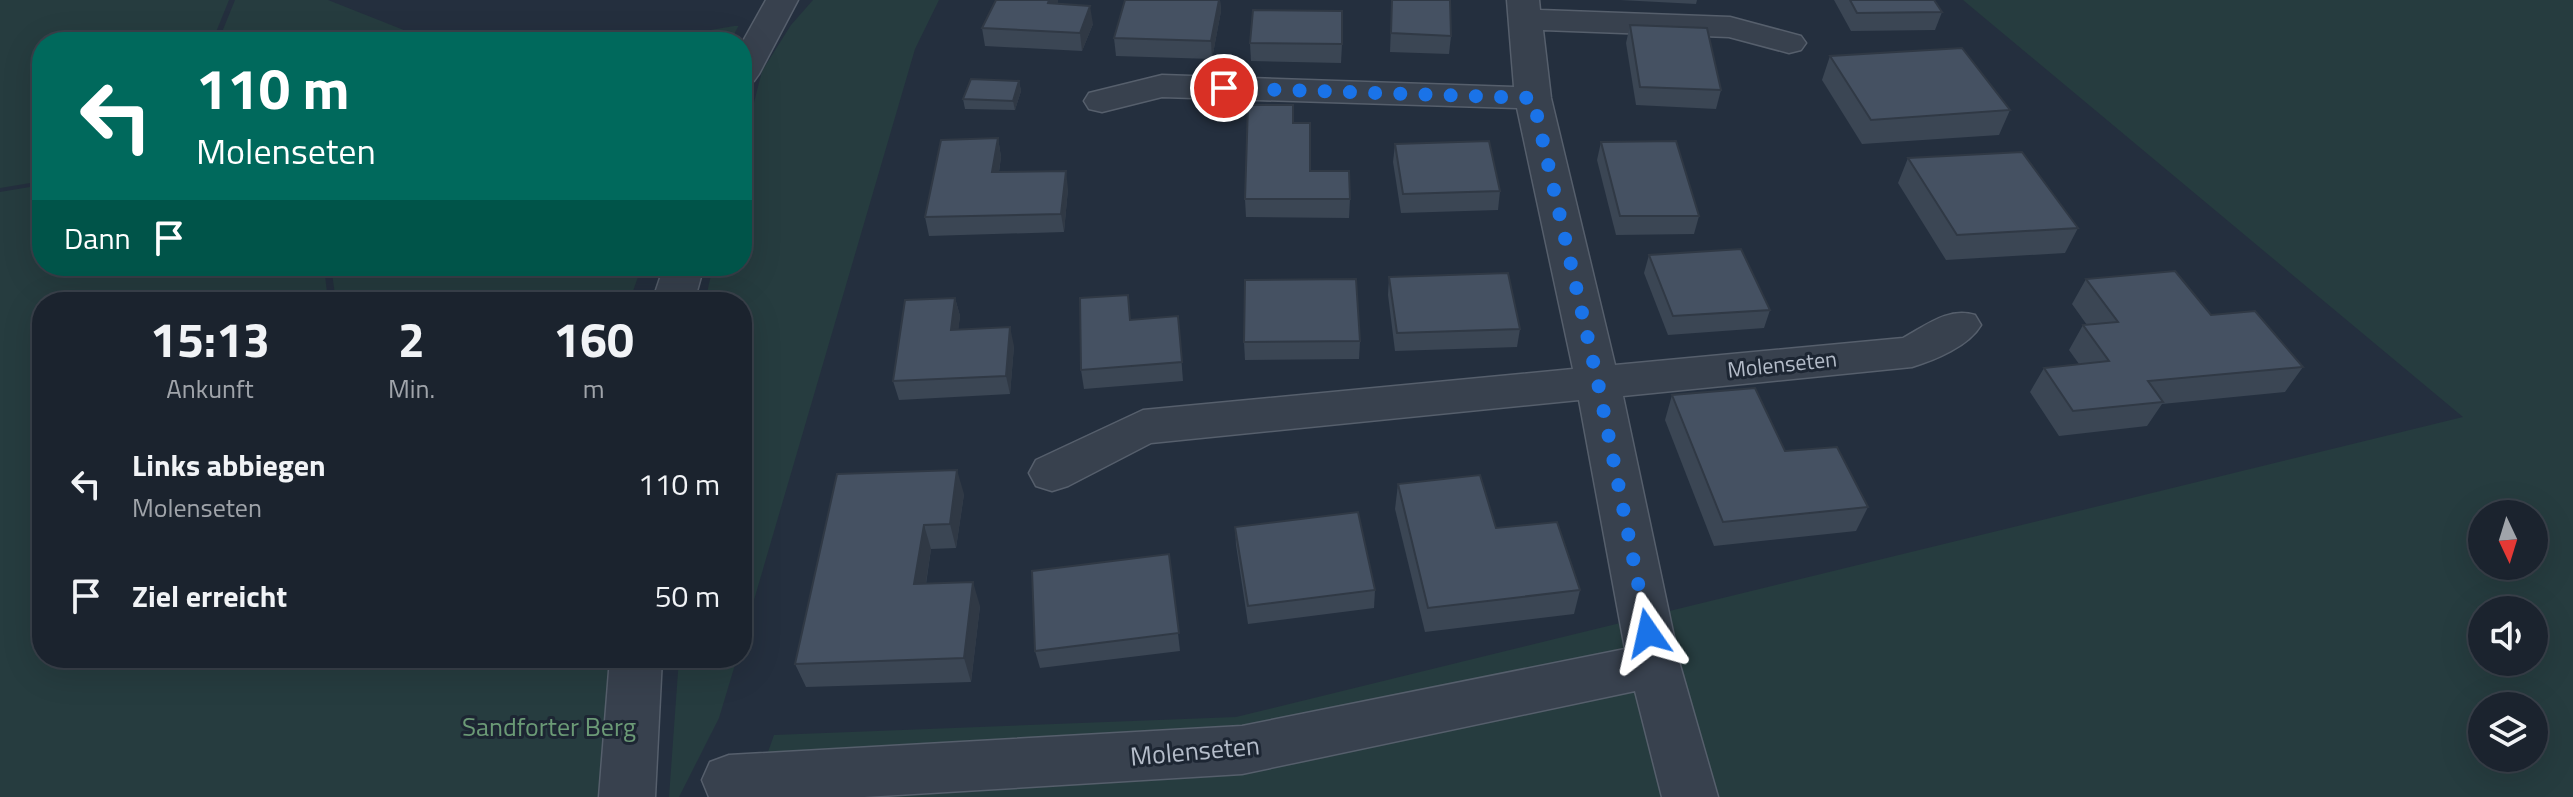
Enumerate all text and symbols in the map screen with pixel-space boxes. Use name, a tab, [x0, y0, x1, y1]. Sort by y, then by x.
text: 110 m	[196, 46, 349, 131]
pin	[1190, 54, 1258, 122]
icon: left	[64, 64, 168, 168]
icon: arrive	[1202, 66, 1246, 110]
text: Molenseten	[196, 123, 376, 178]
text: Dann	[64, 215, 131, 261]
icon: arrive	[147, 216, 191, 260]
text: 15:13	[150, 303, 270, 376]
text: 2	[398, 303, 425, 376]
text: 160	[553, 303, 634, 376]
street label: Molenseten	[1726, 341, 1838, 387]
text: Ankunft	[166, 369, 254, 408]
text: Min.	[388, 369, 435, 408]
text: m	[583, 369, 604, 408]
text: Links abbiegen	[132, 442, 326, 488]
text: 110 m	[638, 461, 720, 507]
icon: left	[64, 462, 108, 506]
text: Molenseten	[132, 488, 262, 527]
north arrow	[2468, 500, 2548, 580]
map controls	[2468, 500, 2548, 772]
text: Ziel erreicht	[132, 573, 287, 619]
text: 50 m	[655, 573, 720, 619]
icon: arrive	[64, 574, 108, 618]
position arrow	[1606, 591, 1690, 675]
button: sound	[2468, 596, 2548, 676]
button: layers	[2468, 692, 2548, 772]
park label: Sandforter Berg	[462, 707, 636, 746]
street label: Molenseten	[1129, 725, 1261, 776]

